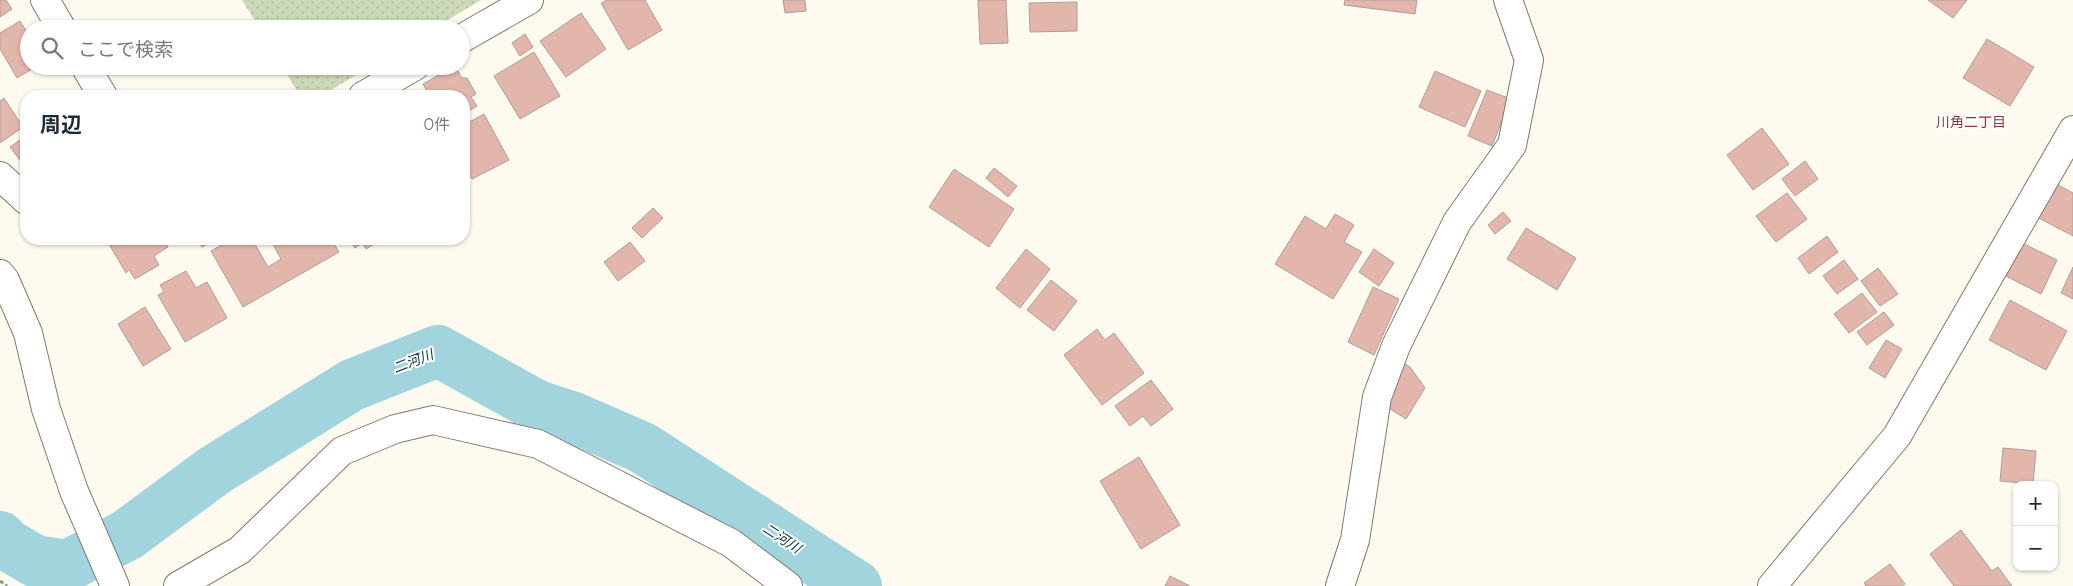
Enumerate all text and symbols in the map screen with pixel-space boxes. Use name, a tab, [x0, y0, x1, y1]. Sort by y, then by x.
search box	[20, 20, 470, 75]
icon: search	[38, 34, 66, 62]
text: ここで検索	[78, 38, 173, 61]
text: 周辺	[40, 112, 82, 137]
district label: 川角二丁目	[1936, 113, 2006, 131]
text: 0件	[423, 115, 450, 134]
water label: 二河川	[390, 344, 438, 377]
map controls	[2013, 481, 2058, 571]
button: +	[2013, 481, 2058, 526]
water label: 二河川	[759, 519, 806, 558]
button: −	[2013, 526, 2058, 571]

